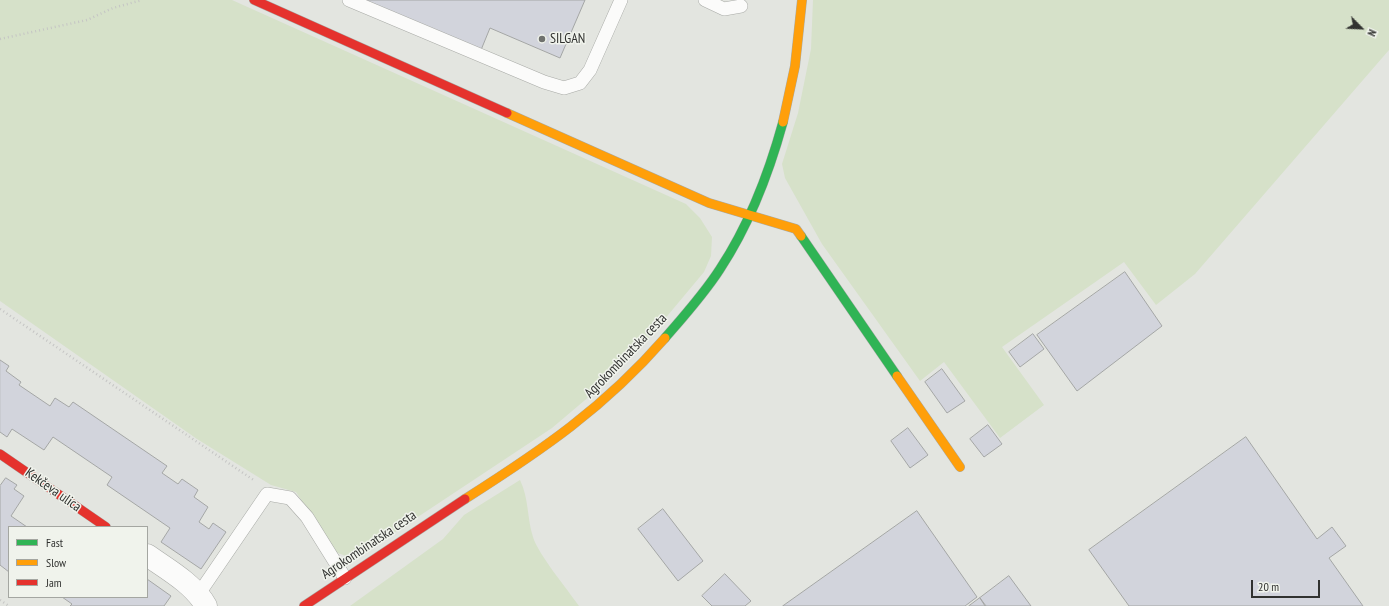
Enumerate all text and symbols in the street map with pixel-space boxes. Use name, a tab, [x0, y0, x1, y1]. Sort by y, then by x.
north arrow	[1341, 8, 1381, 48]
text: N	[1364, 27, 1380, 38]
place label: SILGAN	[550, 31, 585, 47]
marker: SILGAN	[537, 34, 547, 44]
street label: Agrokombinatska cesta	[581, 310, 671, 402]
street label: Kekčeva ulica	[22, 465, 84, 515]
street label: Agrokombinatska cesta	[318, 507, 420, 583]
legend	[8, 526, 148, 598]
text: Fast	[46, 535, 63, 550]
text: Slow	[46, 555, 66, 570]
scale bar	[1253, 572, 1322, 598]
text: Jam	[46, 575, 62, 590]
text: 20 m	[1258, 579, 1279, 594]

